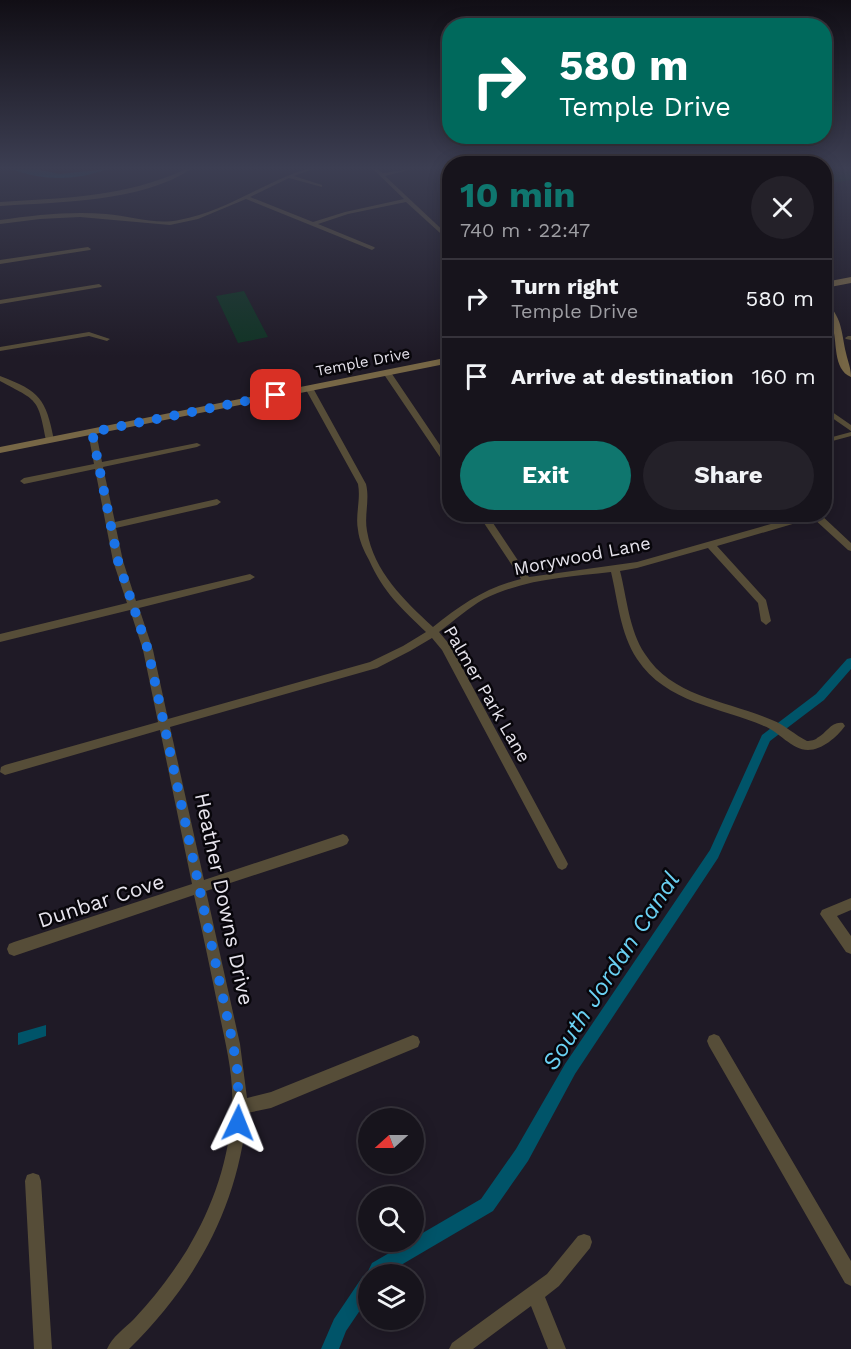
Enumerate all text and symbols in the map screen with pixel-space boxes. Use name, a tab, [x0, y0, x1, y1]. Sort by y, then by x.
text: 580 m	[559, 41, 688, 90]
icon: right	[460, 42, 538, 120]
text: Temple Drive	[559, 91, 731, 123]
text: 10 min	[460, 174, 576, 216]
button: close	[751, 176, 814, 239]
text: 740 m · 22:47	[460, 218, 590, 242]
text: Turn right	[511, 274, 618, 299]
icon: right	[460, 282, 493, 315]
text: 580 m	[745, 286, 814, 311]
text: Temple Drive	[511, 299, 638, 323]
street label: Temple Drive	[314, 344, 412, 380]
icon: arrive	[460, 360, 493, 393]
text: Arrive at destination	[511, 364, 734, 389]
text: 160 m	[752, 364, 816, 389]
pin	[250, 369, 301, 420]
icon: arrive	[259, 378, 292, 411]
button: Exit	[460, 441, 631, 510]
button: Share	[643, 441, 814, 510]
street label: Morywood Lane	[512, 532, 652, 579]
street label: Palmer Park Lane	[440, 622, 535, 766]
street label: Heather Downs Drive	[190, 790, 259, 1007]
water label: South Jordan Canal	[536, 867, 686, 1075]
street label: Dunbar Cove	[34, 868, 167, 933]
position arrow	[206, 1091, 270, 1155]
north arrow	[358, 1108, 424, 1174]
map controls	[358, 1108, 424, 1330]
button: search	[358, 1186, 424, 1252]
button: layers	[358, 1264, 424, 1330]

